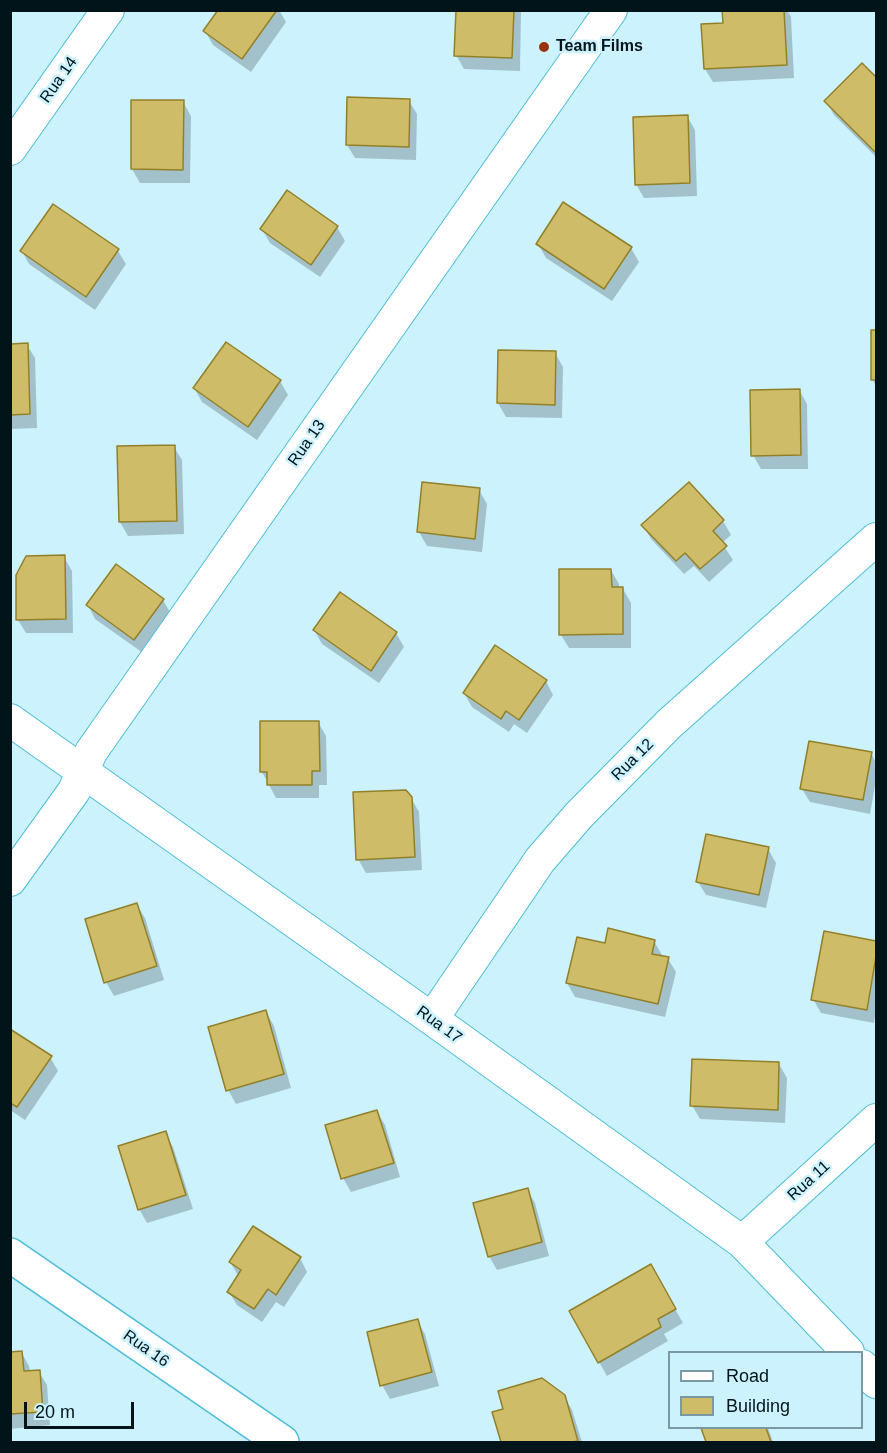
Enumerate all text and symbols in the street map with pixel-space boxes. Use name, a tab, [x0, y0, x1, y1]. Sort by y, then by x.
place label: Team Films	[556, 37, 643, 57]
marker: Team Films	[537, 40, 551, 54]
street label: Rua 14	[36, 53, 82, 107]
street label: Rua 13	[284, 416, 330, 470]
street label: Rua 12	[608, 735, 658, 785]
street label: Rua 17	[412, 1002, 466, 1048]
street label: Rua 11	[784, 1157, 834, 1205]
street label: Rua 16	[119, 1326, 173, 1372]
legend	[668, 1351, 863, 1429]
text: Road	[726, 1366, 769, 1386]
scale bar	[27, 1390, 136, 1428]
text: Building	[726, 1396, 790, 1416]
text: 20 m	[35, 1402, 75, 1422]

